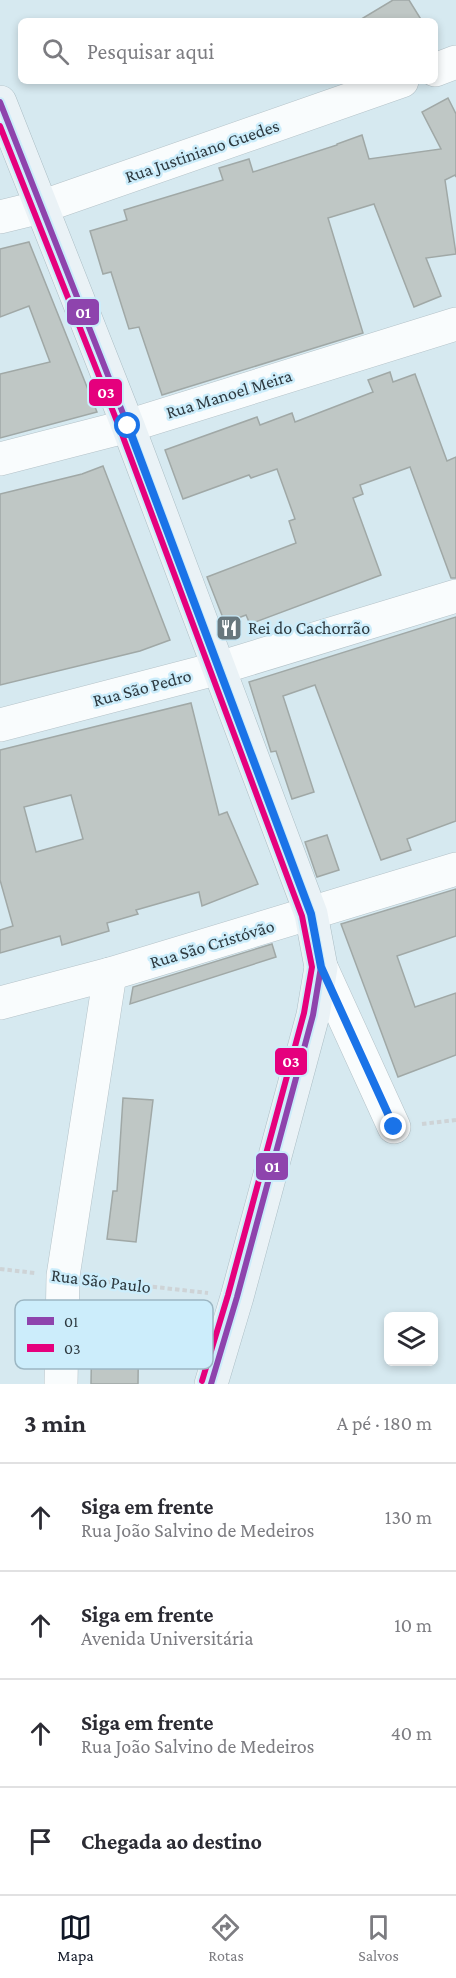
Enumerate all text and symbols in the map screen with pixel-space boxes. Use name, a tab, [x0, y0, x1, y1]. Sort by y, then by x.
search box	[18, 18, 438, 84]
icon: search	[39, 35, 72, 68]
text: Pesquisar aqui	[87, 39, 214, 64]
street label: Rua Justiniano Guedes	[122, 115, 282, 187]
line badge: 01	[66, 298, 100, 326]
text: 01	[75, 304, 91, 321]
street label: Rua Manoel Meira	[164, 365, 294, 423]
line badge: 03	[88, 378, 123, 407]
text: 03	[97, 384, 115, 401]
route start	[114, 412, 140, 438]
restaurant icon: Rei do Cachorrão	[214, 613, 244, 643]
place label: Rei do Cachorrão	[248, 618, 370, 638]
street label: Rua São Pedro	[91, 665, 193, 711]
street label: Rua São Cristóvão	[147, 916, 277, 972]
line badge: 03	[274, 1047, 308, 1076]
text: 03	[282, 1053, 300, 1070]
route end	[380, 1113, 406, 1139]
line badge: 01	[255, 1152, 289, 1181]
text: 01	[264, 1158, 280, 1175]
street label: Rua São Paulo	[50, 1265, 152, 1297]
legend	[15, 1300, 213, 1369]
map controls	[384, 1312, 438, 1366]
button: layers	[384, 1312, 438, 1366]
text: 01	[64, 1313, 78, 1330]
text: 03	[64, 1340, 80, 1357]
text: 3 min	[24, 1409, 86, 1438]
text: A pé · 180 m	[337, 1412, 432, 1434]
text: Siga em frente	[81, 1494, 214, 1519]
icon: ahead	[24, 1501, 57, 1534]
text: 130 m	[385, 1506, 432, 1528]
text: Rua João Salvino de Medeiros	[81, 1519, 314, 1541]
text: Siga em frente	[81, 1602, 214, 1627]
icon: ahead	[24, 1609, 57, 1642]
text: 10 m	[394, 1614, 432, 1636]
text: Avenida Universitária	[81, 1627, 254, 1649]
text: Siga em frente	[81, 1710, 214, 1735]
icon: ahead	[24, 1717, 57, 1750]
text: 40 m	[391, 1722, 432, 1744]
text: Rua João Salvino de Medeiros	[81, 1735, 314, 1757]
icon: arrive	[24, 1825, 57, 1858]
text: Chegada ao destino	[81, 1829, 262, 1854]
tab: Mapa	[57, 1911, 94, 1964]
tab: Rotas	[208, 1911, 244, 1964]
tab: Salvos	[358, 1911, 399, 1964]

